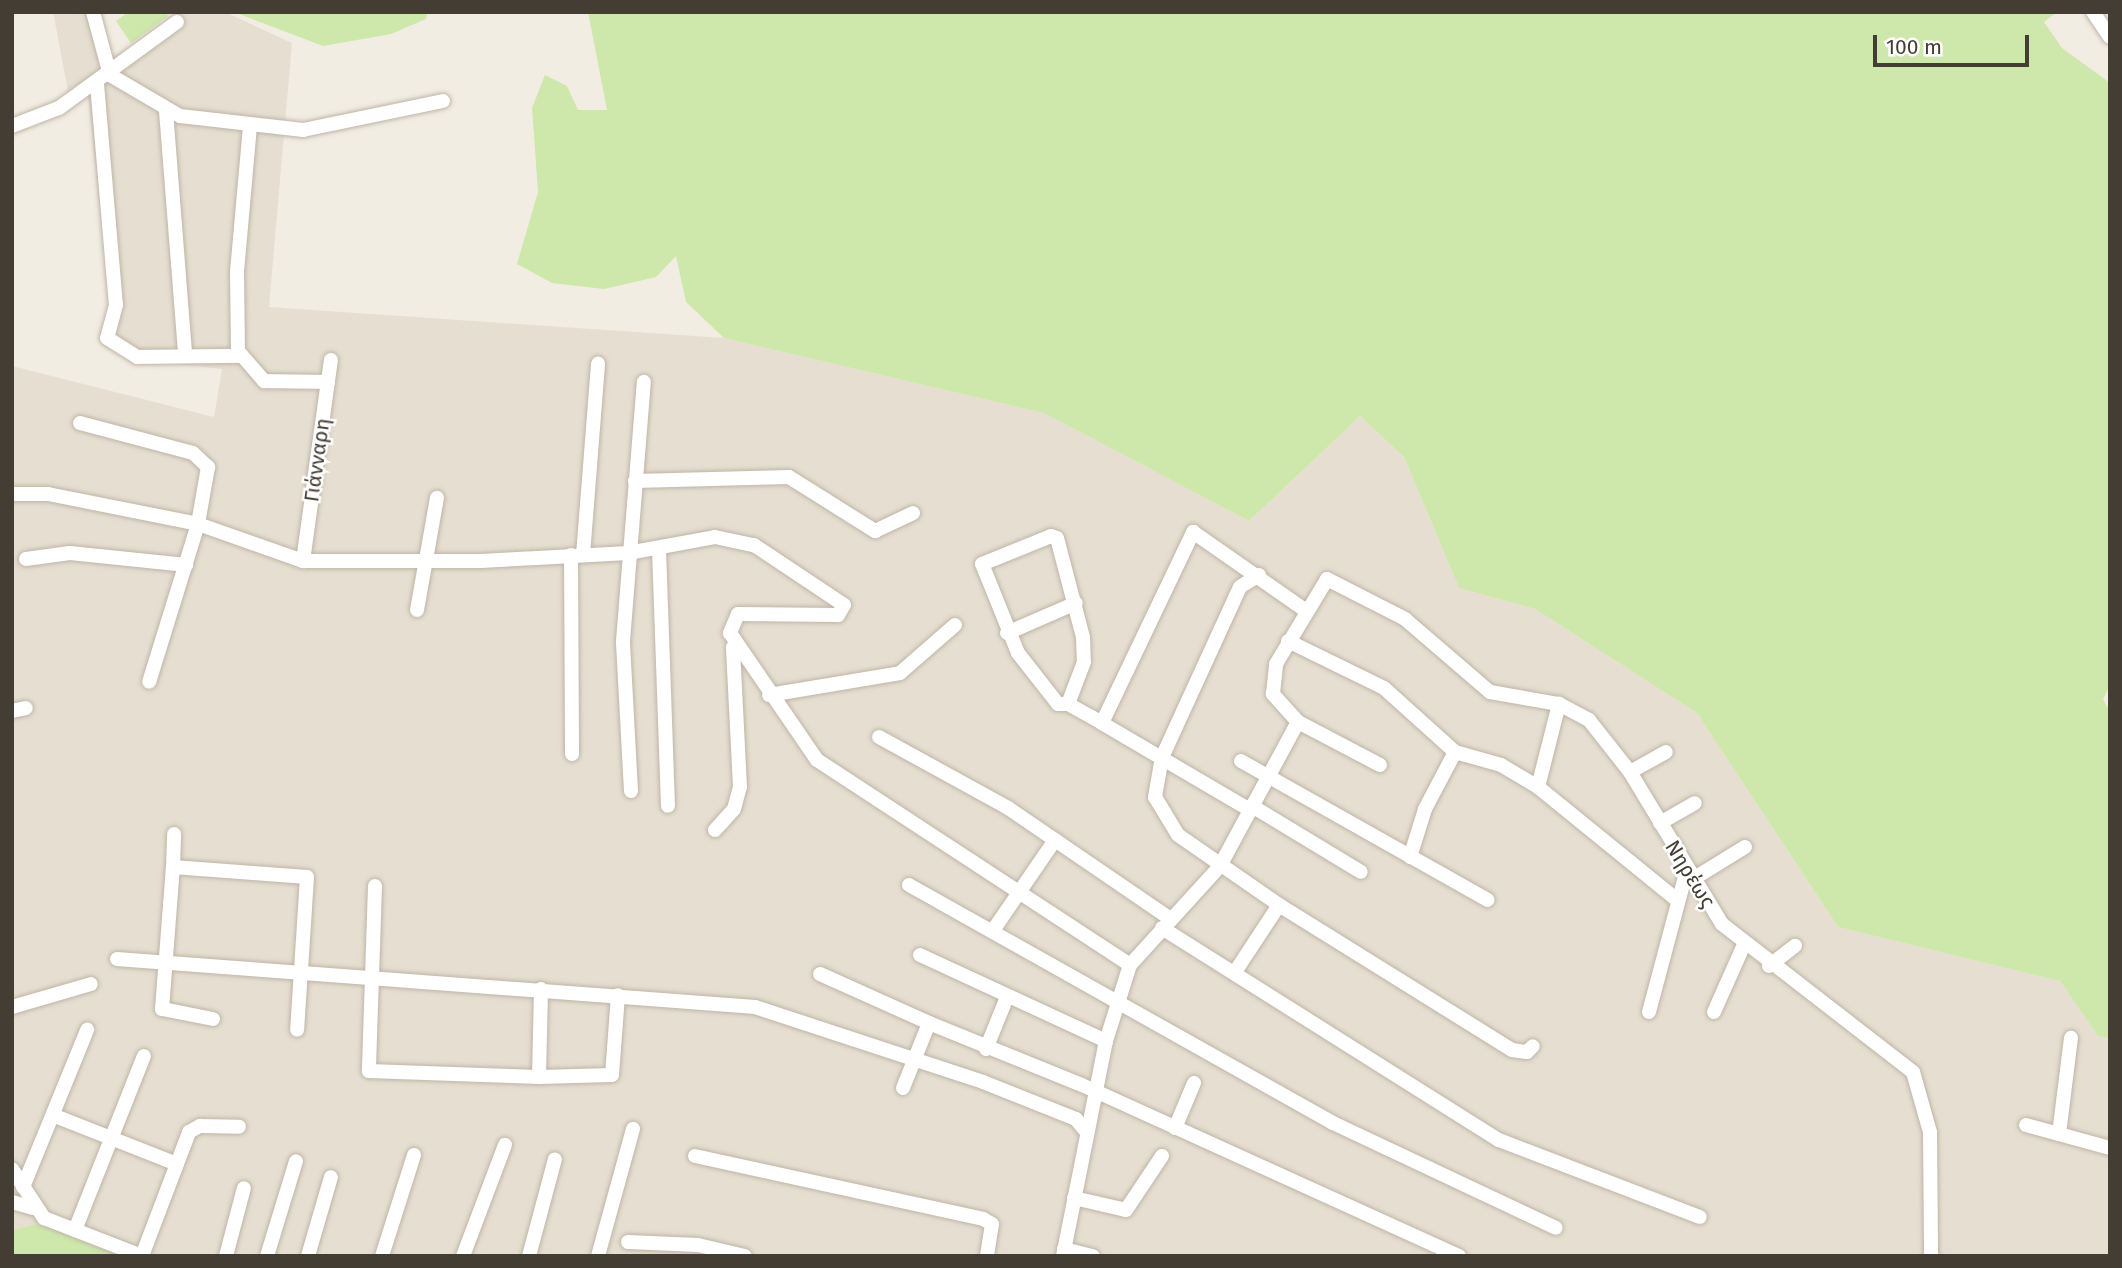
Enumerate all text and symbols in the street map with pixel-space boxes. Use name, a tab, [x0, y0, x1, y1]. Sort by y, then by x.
scale bar	[1877, 21, 2033, 65]
text: 100 m	[1886, 34, 1942, 60]
street label: Γιάνναρη	[299, 416, 335, 504]
street label: Νηρέως	[1660, 836, 1720, 912]

